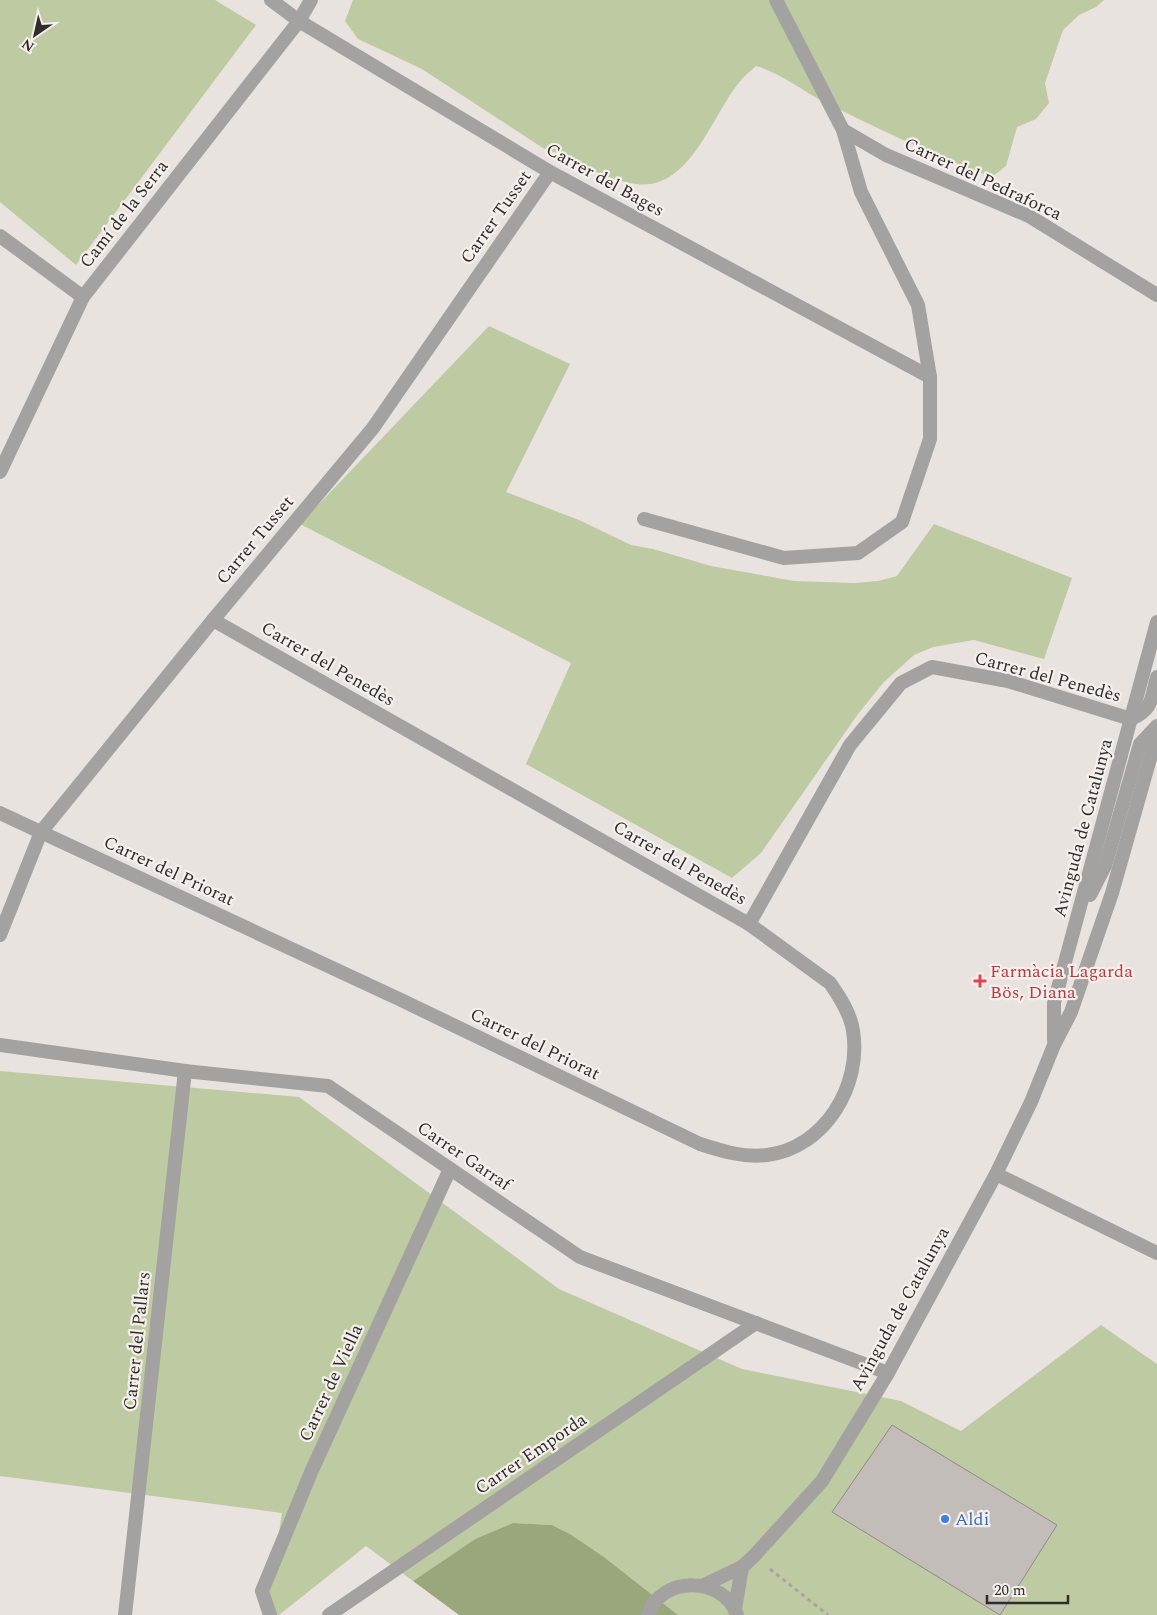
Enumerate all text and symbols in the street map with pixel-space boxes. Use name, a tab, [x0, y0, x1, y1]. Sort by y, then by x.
north arrow	[10, 10, 60, 60]
text: N	[17, 33, 39, 57]
street label: Carrer del Pedraforca	[900, 131, 1067, 228]
street label: Carrer del Bages	[541, 136, 669, 224]
street label: Camí de la Serra	[73, 154, 175, 274]
street label: Carrer Tusset	[454, 165, 538, 269]
street label: Carrer Tusset	[210, 490, 300, 590]
street label: Carrer del Penedès	[256, 615, 400, 713]
street label: Carrer del Penedès	[972, 644, 1124, 710]
street label: Avinguda de Catalunya	[1046, 735, 1120, 920]
street label: Carrer del Penedès	[608, 814, 752, 912]
street label: Carrer del Priorat	[99, 829, 239, 913]
place label: Farmàcia Lagarda Bös, Diana	[990, 958, 1133, 1006]
marker: Farmàcia Lagarda Bös, Diana	[974, 975, 986, 987]
street label: Carrer del Priorat	[466, 1001, 604, 1087]
street label: Carrer Garraf	[412, 1114, 518, 1199]
street label: Avinguda de Catalunya	[844, 1222, 957, 1396]
street label: Carrer del Pallars	[116, 1270, 158, 1412]
street label: Carrer de Viella	[292, 1320, 370, 1446]
street label: Carrer Emporda	[470, 1406, 592, 1501]
place label: Aldi	[955, 1506, 989, 1533]
marker: Aldi	[939, 1513, 951, 1525]
scale bar	[987, 1572, 1068, 1604]
text: 20 m	[994, 1579, 1026, 1602]

